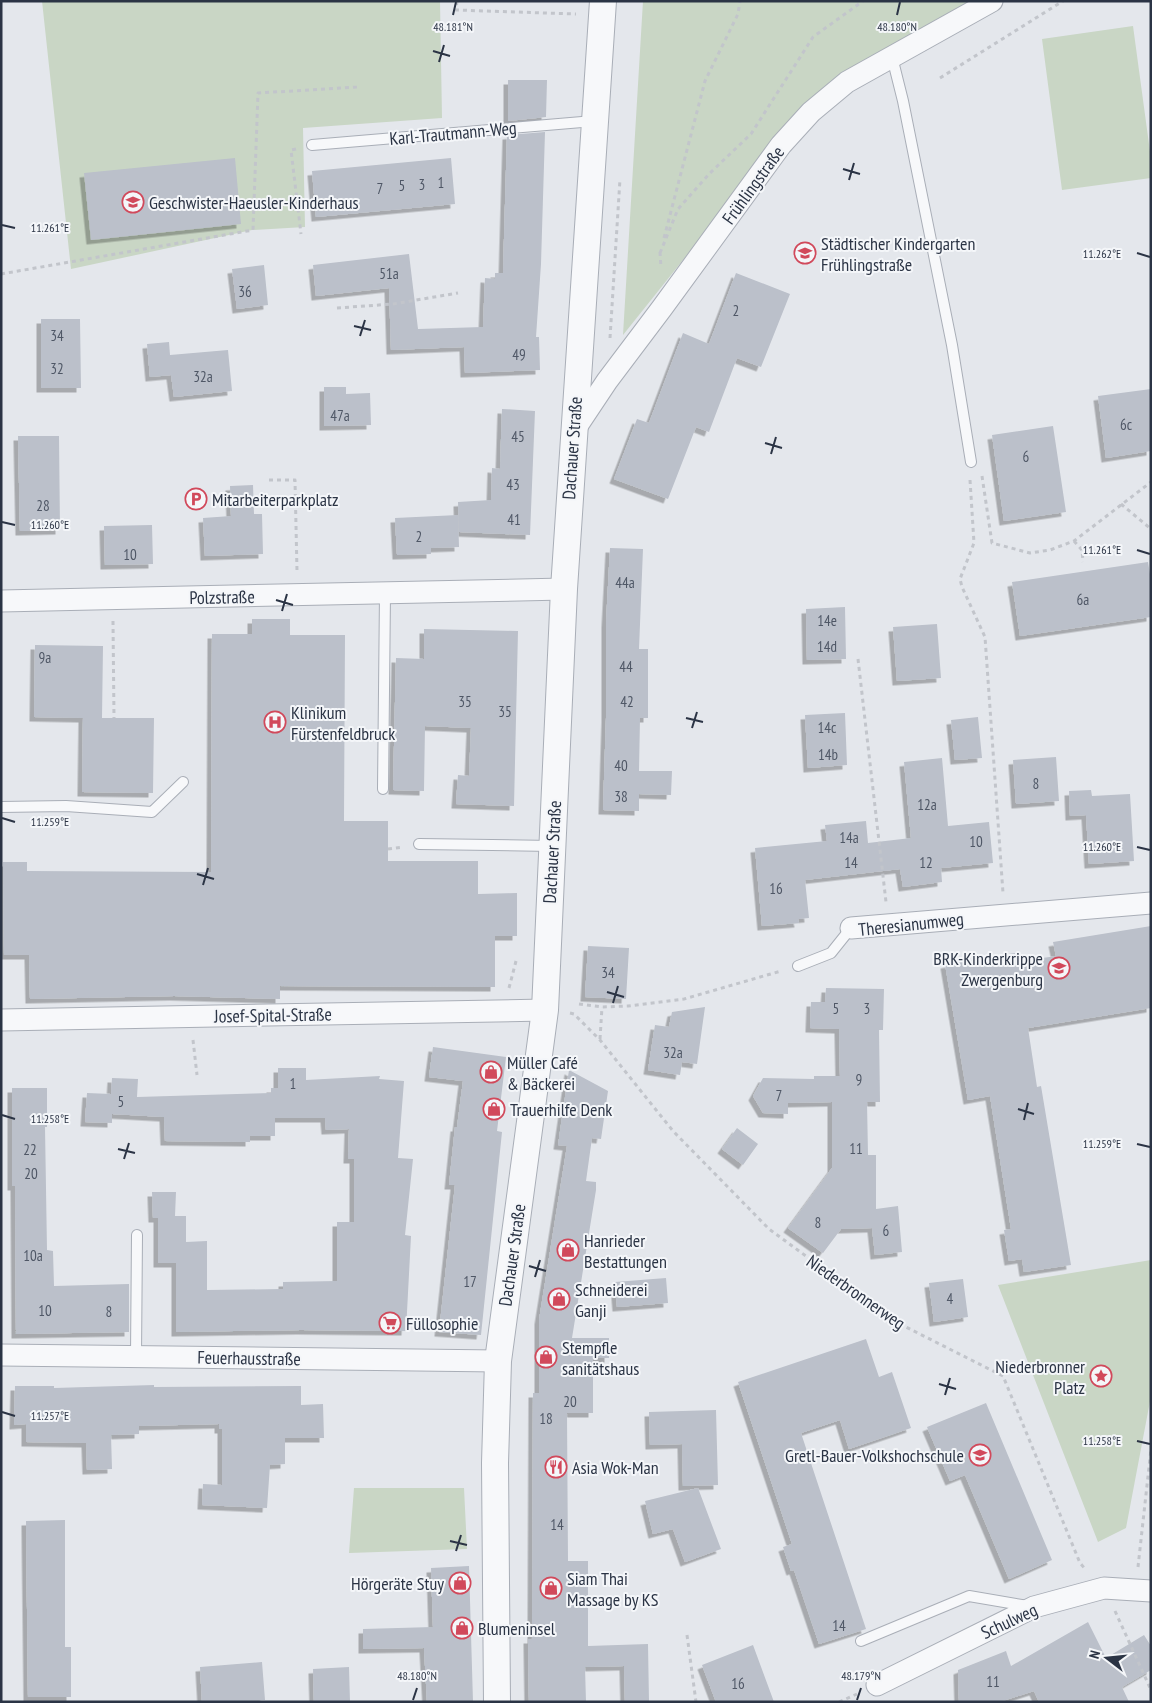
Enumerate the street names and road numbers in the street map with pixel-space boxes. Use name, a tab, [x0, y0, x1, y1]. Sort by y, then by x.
street label: Karl-Trautmann-Weg	[388, 116, 518, 150]
street label: Frühlingstraße	[717, 141, 789, 229]
street label: Dachauer Straße	[557, 396, 587, 500]
street label: Polzstraße	[189, 585, 255, 609]
street label: Dachauer Straße	[538, 800, 566, 904]
street label: Theresianumweg	[857, 907, 965, 941]
street label: Josef-Spital-Straße	[213, 1002, 332, 1028]
street label: Dachauer Straße	[493, 1202, 531, 1308]
street label: Niederbronnerweg	[802, 1249, 910, 1335]
street label: Feuerhausstraße	[197, 1346, 301, 1370]
street label: Schulweg	[977, 1598, 1041, 1644]

